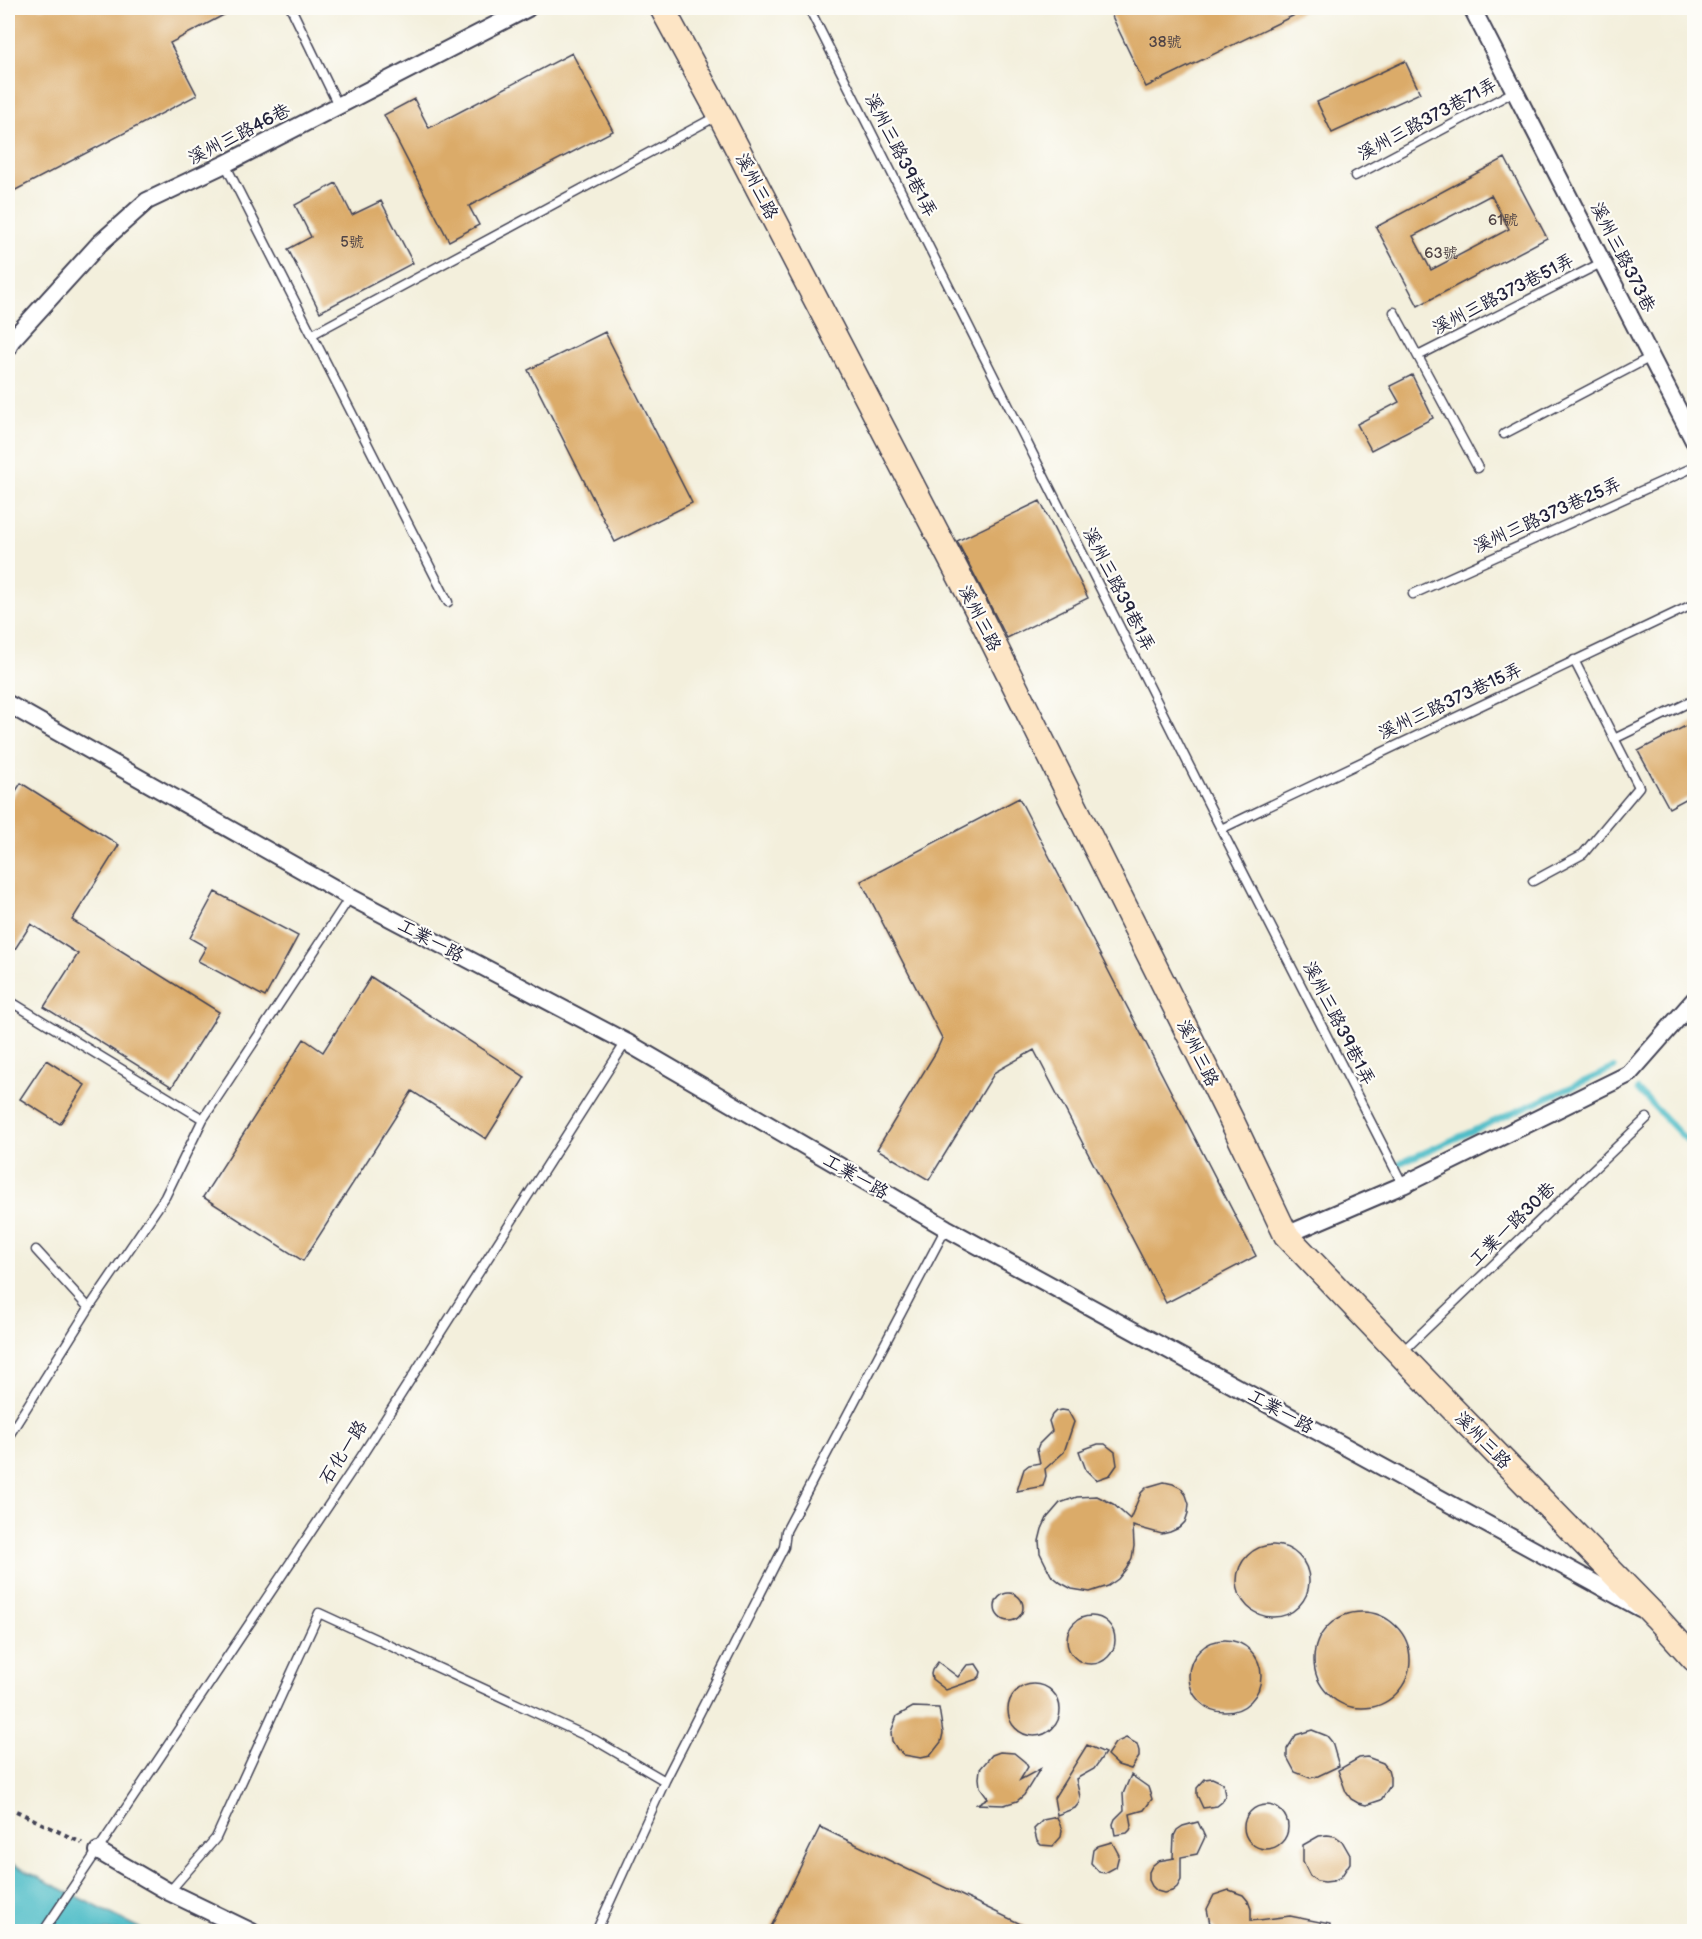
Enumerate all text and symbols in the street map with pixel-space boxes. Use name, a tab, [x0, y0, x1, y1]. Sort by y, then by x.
house number: 38號	[1149, 33, 1181, 52]
street label: 溪州三路373巷71弄	[1354, 74, 1500, 165]
street label: 溪州三路39巷1弄	[860, 90, 941, 221]
street label: 溪州三路46巷	[185, 100, 294, 169]
street label: 溪州三路	[731, 149, 782, 223]
street label: 溪州三路373巷	[1586, 199, 1659, 316]
house number: 61號	[1488, 211, 1518, 230]
house number: 5號	[340, 233, 364, 252]
house number: 63號	[1424, 244, 1458, 263]
street label: 溪州三路373巷51弄	[1429, 250, 1578, 339]
street label: 溪州三路373巷25弄	[1470, 473, 1625, 558]
street label: 溪州三路39巷1弄	[1078, 524, 1159, 655]
street label: 溪州三路	[954, 581, 1005, 655]
street label: 溪州三路373巷15弄	[1375, 659, 1525, 744]
street label: 工業一路	[394, 914, 467, 967]
street label: 溪州三路39巷1弄	[1298, 958, 1379, 1089]
street label: 溪州三路	[1172, 1016, 1223, 1090]
street label: 工業一路	[819, 1149, 892, 1204]
street label: 工業一路30巷	[1465, 1178, 1560, 1271]
street label: 工業一路	[1244, 1385, 1317, 1438]
street label: 溪州三路	[1450, 1407, 1515, 1474]
street label: 石化一路	[315, 1416, 372, 1488]

